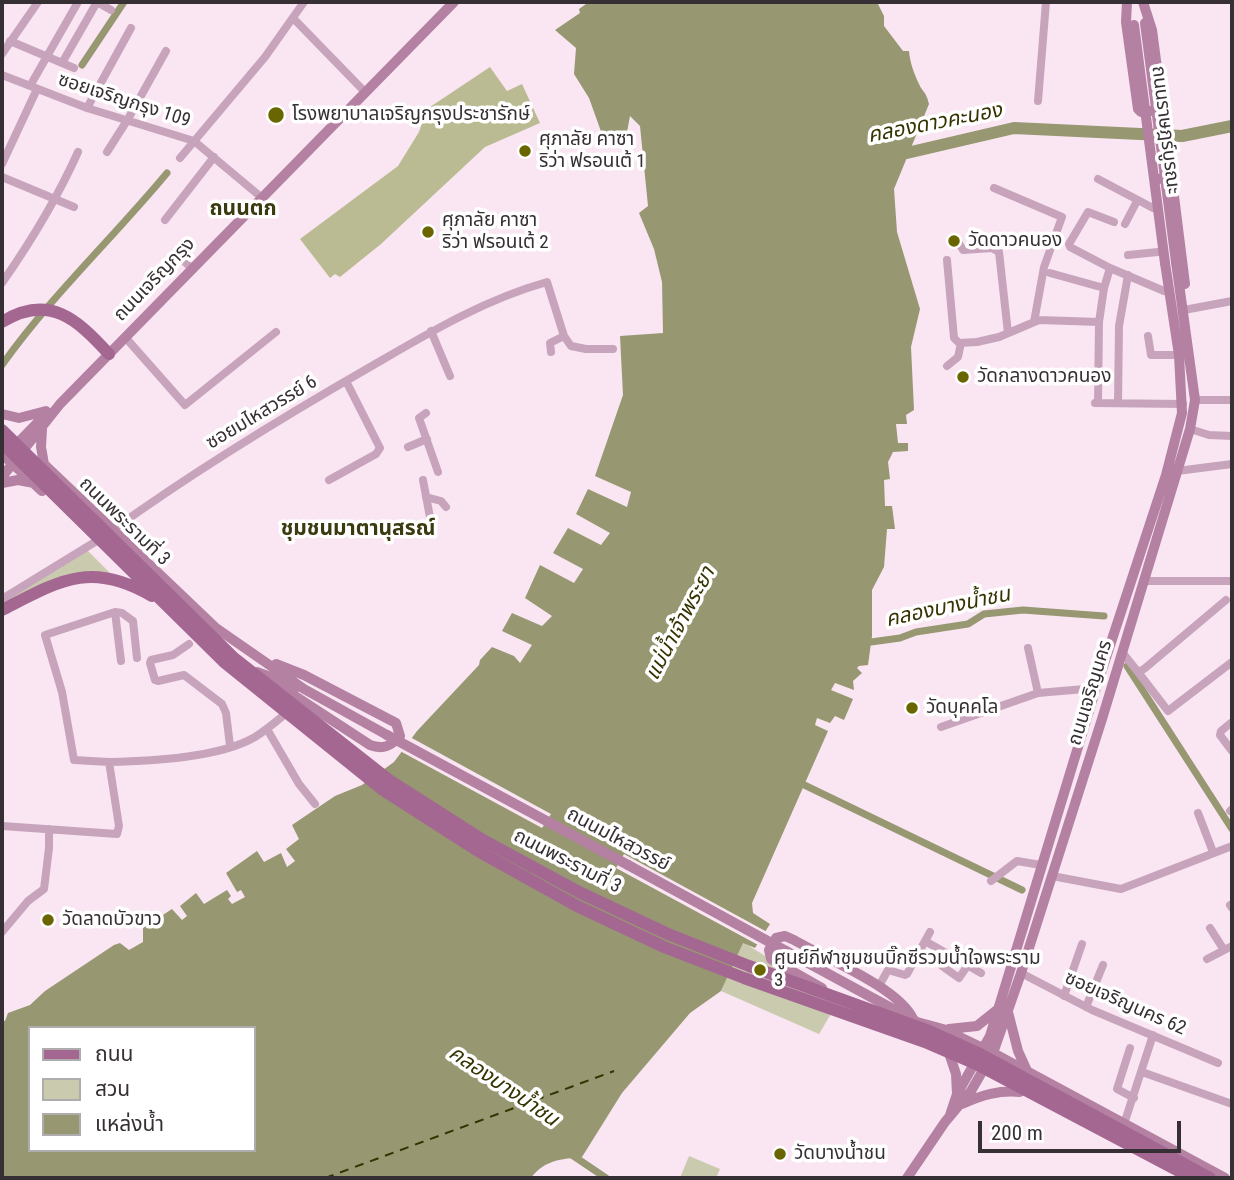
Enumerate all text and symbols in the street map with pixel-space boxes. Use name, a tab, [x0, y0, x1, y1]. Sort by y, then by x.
street label: ถนนราษฎร์บูรณะ	[1146, 65, 1184, 195]
street label: ซอยเจริญกรุง 109	[55, 69, 193, 133]
water label: คลองดาวคะนอง	[866, 99, 1004, 149]
place label: โรงพยาบาลเจริญกรุงประชารักษ์	[292, 104, 530, 126]
marker: โรงพยาบาลเจริญกรุงประชารักษ์	[266, 105, 286, 125]
place label: ศุภาลัย คาซา ริว่า ฟรอนเต้ 1	[539, 129, 646, 173]
marker: ศุภาลัย คาซา ริว่า ฟรอนเต้ 1	[517, 143, 533, 159]
district label: ถนนตก	[209, 197, 277, 223]
place label: ศุภาลัย คาซา ริว่า ฟรอนเต้ 2	[442, 210, 549, 254]
marker: ศุภาลัย คาซา ริว่า ฟรอนเต้ 2	[420, 224, 436, 240]
place label: วัดดาวคนอง	[968, 230, 1062, 252]
street label: ถนนเจริญกรุง	[110, 233, 200, 327]
marker: วัดดาวคนอง	[946, 233, 962, 249]
place label: วัดกลางดาวคนอง	[977, 366, 1111, 388]
marker: วัดกลางดาวคนอง	[955, 369, 971, 385]
street label: ซอยมไหสวรรย์ 6	[202, 371, 322, 455]
street label: ถนนพระรามที่ 3	[74, 473, 174, 571]
district label: ชุมชนมาตานุสรณ์	[281, 517, 435, 543]
water label: แม่น้ำเจ้าพระยา	[641, 563, 721, 685]
water label: คลองบางน้ำชน	[884, 583, 1012, 633]
street label: ถนนเจริญนคร	[1064, 638, 1118, 748]
place label: วัดบุคคโล	[926, 697, 998, 719]
marker: วัดบุคคโล	[904, 700, 920, 716]
street label: ถนนมไหสวรรย์	[563, 803, 673, 877]
street label: ถนนพระรามที่ 3	[509, 825, 625, 899]
place label: วัดลาดบัวขาว	[62, 909, 162, 931]
marker: วัดลาดบัวขาว	[40, 912, 56, 928]
place label: ศูนย์กีฬาชุมชนบิ๊กซีรวมน้ำใจพระราม 3	[774, 948, 1041, 992]
marker: ศูนย์กีฬาชุมชนบิ๊กซีรวมน้ำใจพระราม 3	[752, 962, 768, 978]
street label: ซอยเจริญนคร 62	[1061, 967, 1189, 1041]
legend	[28, 1026, 256, 1152]
water label: คลองบางน้ำชน	[444, 1041, 562, 1133]
text: ถนน	[95, 1042, 133, 1066]
text: สวน	[95, 1077, 130, 1101]
scale bar	[982, 1106, 1185, 1150]
text: แหล่งน้ำ	[95, 1112, 164, 1136]
text: 200 m	[991, 1121, 1043, 1145]
place label: วัดบางน้ำชน	[794, 1143, 886, 1165]
marker: วัดบางน้ำชน	[772, 1146, 788, 1162]

